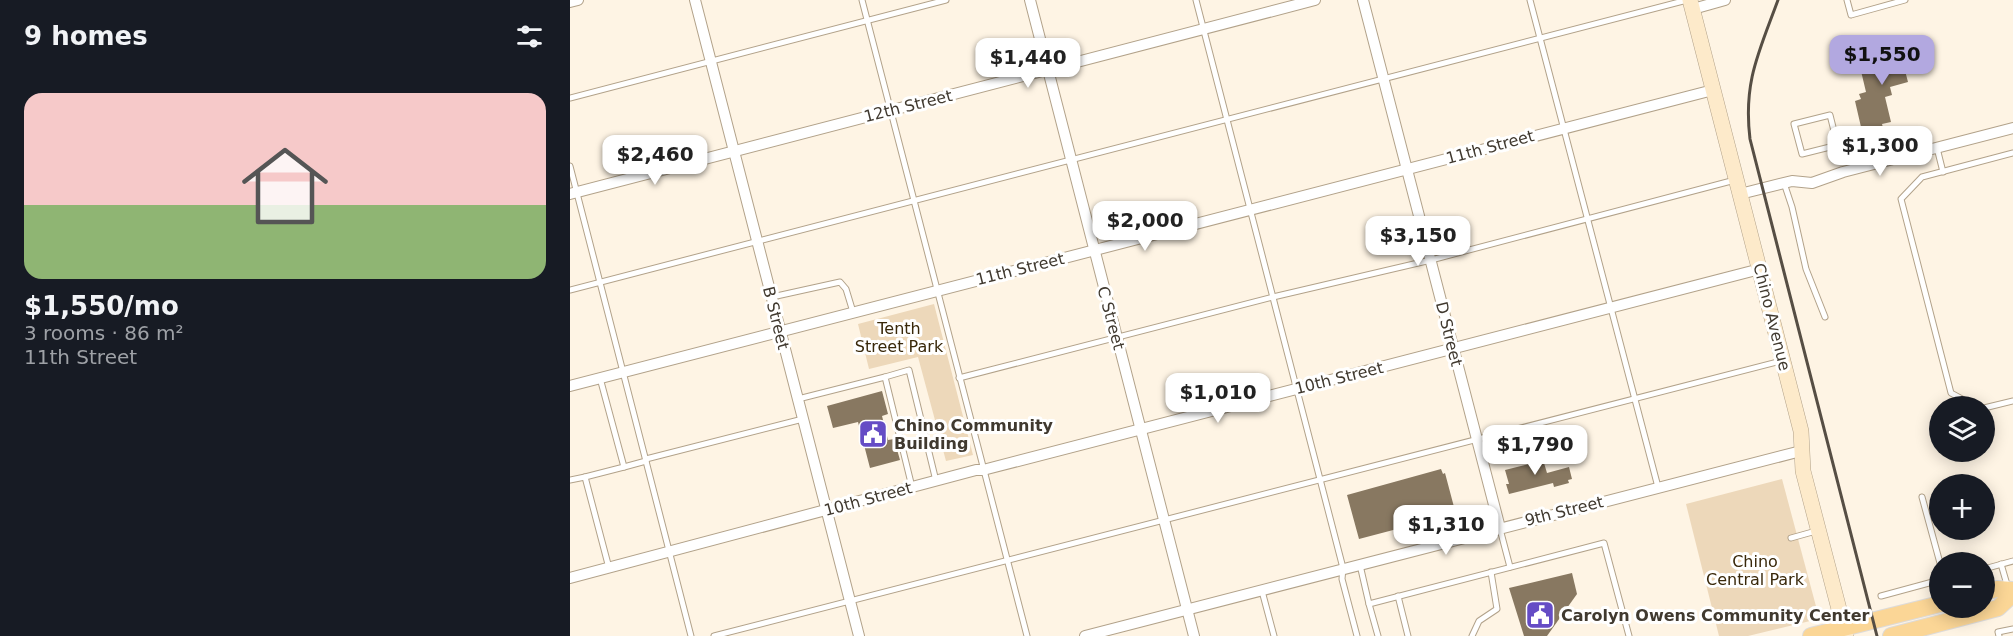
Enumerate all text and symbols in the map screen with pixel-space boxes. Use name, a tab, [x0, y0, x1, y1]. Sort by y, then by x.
icon: filters	[513, 20, 546, 53]
text: 9 homes	[24, 21, 148, 51]
pin: $1,550	[1833, 35, 1931, 86]
pin: $1,440	[979, 38, 1077, 89]
text: $1,550	[1843, 42, 1921, 66]
text: $1,440	[989, 45, 1067, 69]
street label: 12th Street	[862, 86, 954, 126]
street label: 11th Street	[1444, 126, 1536, 168]
pin: $1,300	[1831, 126, 1929, 177]
icon: home	[231, 132, 339, 240]
text: $1,300	[1841, 133, 1919, 157]
pin: $2,460	[606, 135, 704, 186]
text: $2,460	[616, 142, 694, 166]
pin: $2,000	[1096, 201, 1194, 252]
text: $2,000	[1106, 208, 1184, 232]
pin: $3,150	[1369, 216, 1467, 267]
text: $3,150	[1379, 223, 1457, 247]
street label: 11th Street	[974, 249, 1066, 289]
street label: Chino Avenue	[1749, 261, 1795, 373]
street label: B Street	[759, 284, 793, 352]
street label: C Street	[1093, 284, 1129, 352]
text: $1,550/mo	[24, 291, 179, 321]
street label: D Street	[1432, 300, 1466, 368]
park label: Tenth Street Park	[855, 319, 944, 356]
text: 3 rooms · 86 m²	[24, 321, 184, 345]
text: 11th Street	[24, 345, 137, 369]
street label: 10th Street	[1293, 358, 1385, 398]
pin: $1,010	[1169, 373, 1267, 424]
text: $1,010	[1179, 380, 1257, 404]
map controls	[1929, 396, 1995, 618]
button: layers	[1929, 396, 1995, 462]
place label: Chino Community Building	[894, 416, 1054, 453]
public building icon: Chino Community Building	[857, 418, 889, 450]
pin: $1,790	[1486, 425, 1584, 476]
text: $1,790	[1496, 432, 1574, 456]
button: +	[1929, 474, 1995, 540]
street label: 10th Street	[822, 478, 914, 520]
street label: 9th Street	[1523, 492, 1605, 530]
pin: $1,310	[1397, 505, 1495, 556]
text: $1,310	[1407, 512, 1485, 536]
park label: Chino Central Park	[1706, 552, 1805, 589]
button: −	[1929, 552, 1995, 618]
public building icon: Carolyn Owens Community Center	[1524, 599, 1556, 631]
place label: Carolyn Owens Community Center	[1561, 606, 1869, 625]

